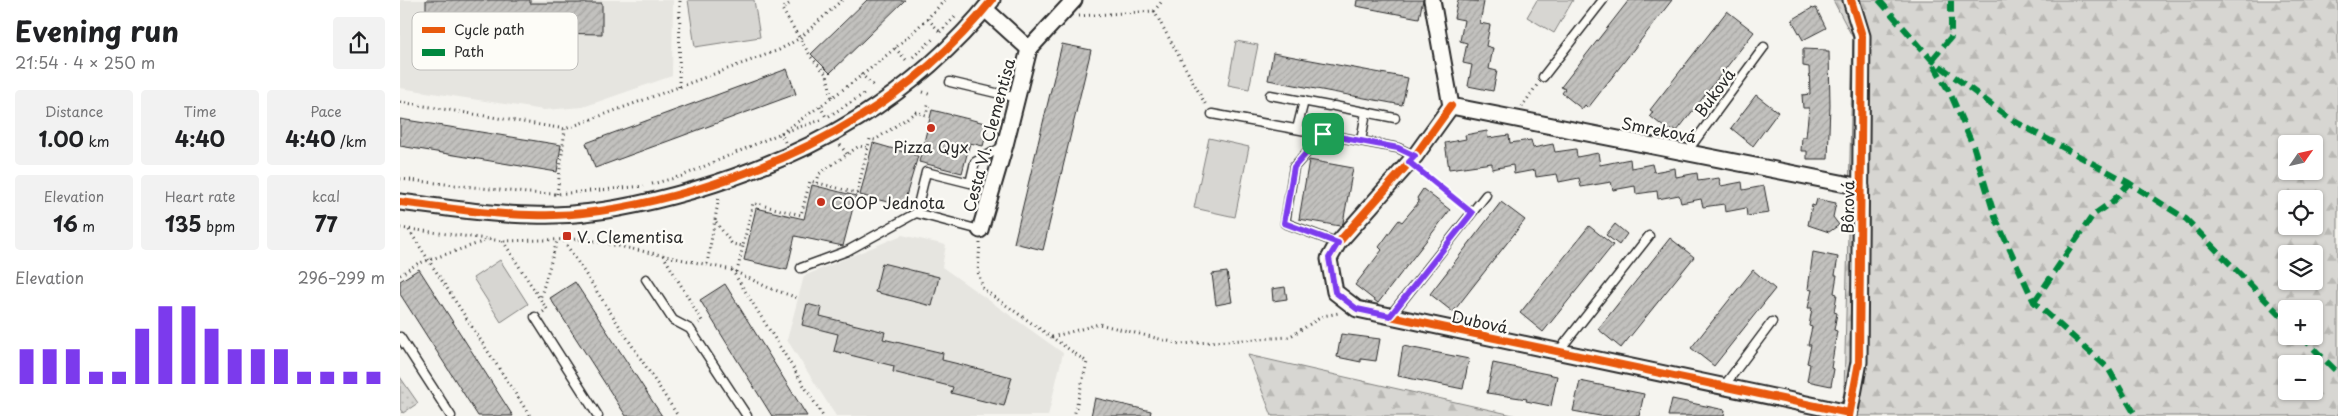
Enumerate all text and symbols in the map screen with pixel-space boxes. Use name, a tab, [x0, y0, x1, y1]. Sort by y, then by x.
text: Evening run	[15, 9, 179, 52]
legend	[412, 12, 578, 70]
button: share	[333, 17, 385, 69]
text: Cycle path	[454, 19, 525, 40]
text: Path	[454, 41, 484, 62]
text: 21:54 · 4 × 250 m	[15, 50, 155, 74]
street label: Cesta Vl. Clementisa	[956, 55, 1020, 215]
street label: Buková	[1688, 63, 1740, 121]
text: Distance	[45, 101, 103, 122]
text: Time	[183, 101, 217, 122]
text: Pace	[310, 101, 342, 122]
street label: Smreková	[1620, 110, 1699, 148]
pin	[1302, 113, 1344, 155]
icon: arrive	[1309, 120, 1337, 148]
text: 1.00	[39, 122, 84, 154]
text: 4:40	[175, 122, 225, 154]
text: 4:40	[285, 122, 335, 154]
marker: Pizza Qyx	[925, 122, 937, 134]
text: km	[84, 131, 109, 152]
text: /km	[335, 131, 367, 152]
place label: Pizza Qyx	[893, 134, 969, 158]
north arrow	[2278, 135, 2322, 180]
map controls	[2278, 135, 2323, 400]
street label: Bôrová	[1835, 180, 1859, 234]
text: Elevation	[44, 186, 104, 207]
text: Heart rate	[165, 186, 235, 207]
text: kcal	[312, 186, 340, 207]
place label: COOP Jednota	[831, 190, 945, 214]
button: locate	[2278, 190, 2323, 235]
marker: COOP Jednota	[815, 196, 827, 208]
text: 16	[53, 207, 78, 239]
text: 135	[165, 207, 202, 239]
text: 77	[314, 207, 338, 239]
text: m	[78, 216, 95, 237]
text: bpm	[202, 216, 235, 237]
place label: V. Clementisa	[577, 224, 683, 248]
marker: V. Clementisa	[561, 230, 573, 242]
button: layers	[2278, 245, 2323, 290]
text: Elevation	[15, 265, 84, 289]
text: 296–299 m	[297, 265, 385, 289]
button: +	[2278, 300, 2323, 345]
street label: Dubová	[1450, 303, 1511, 339]
button: −	[2278, 355, 2323, 400]

